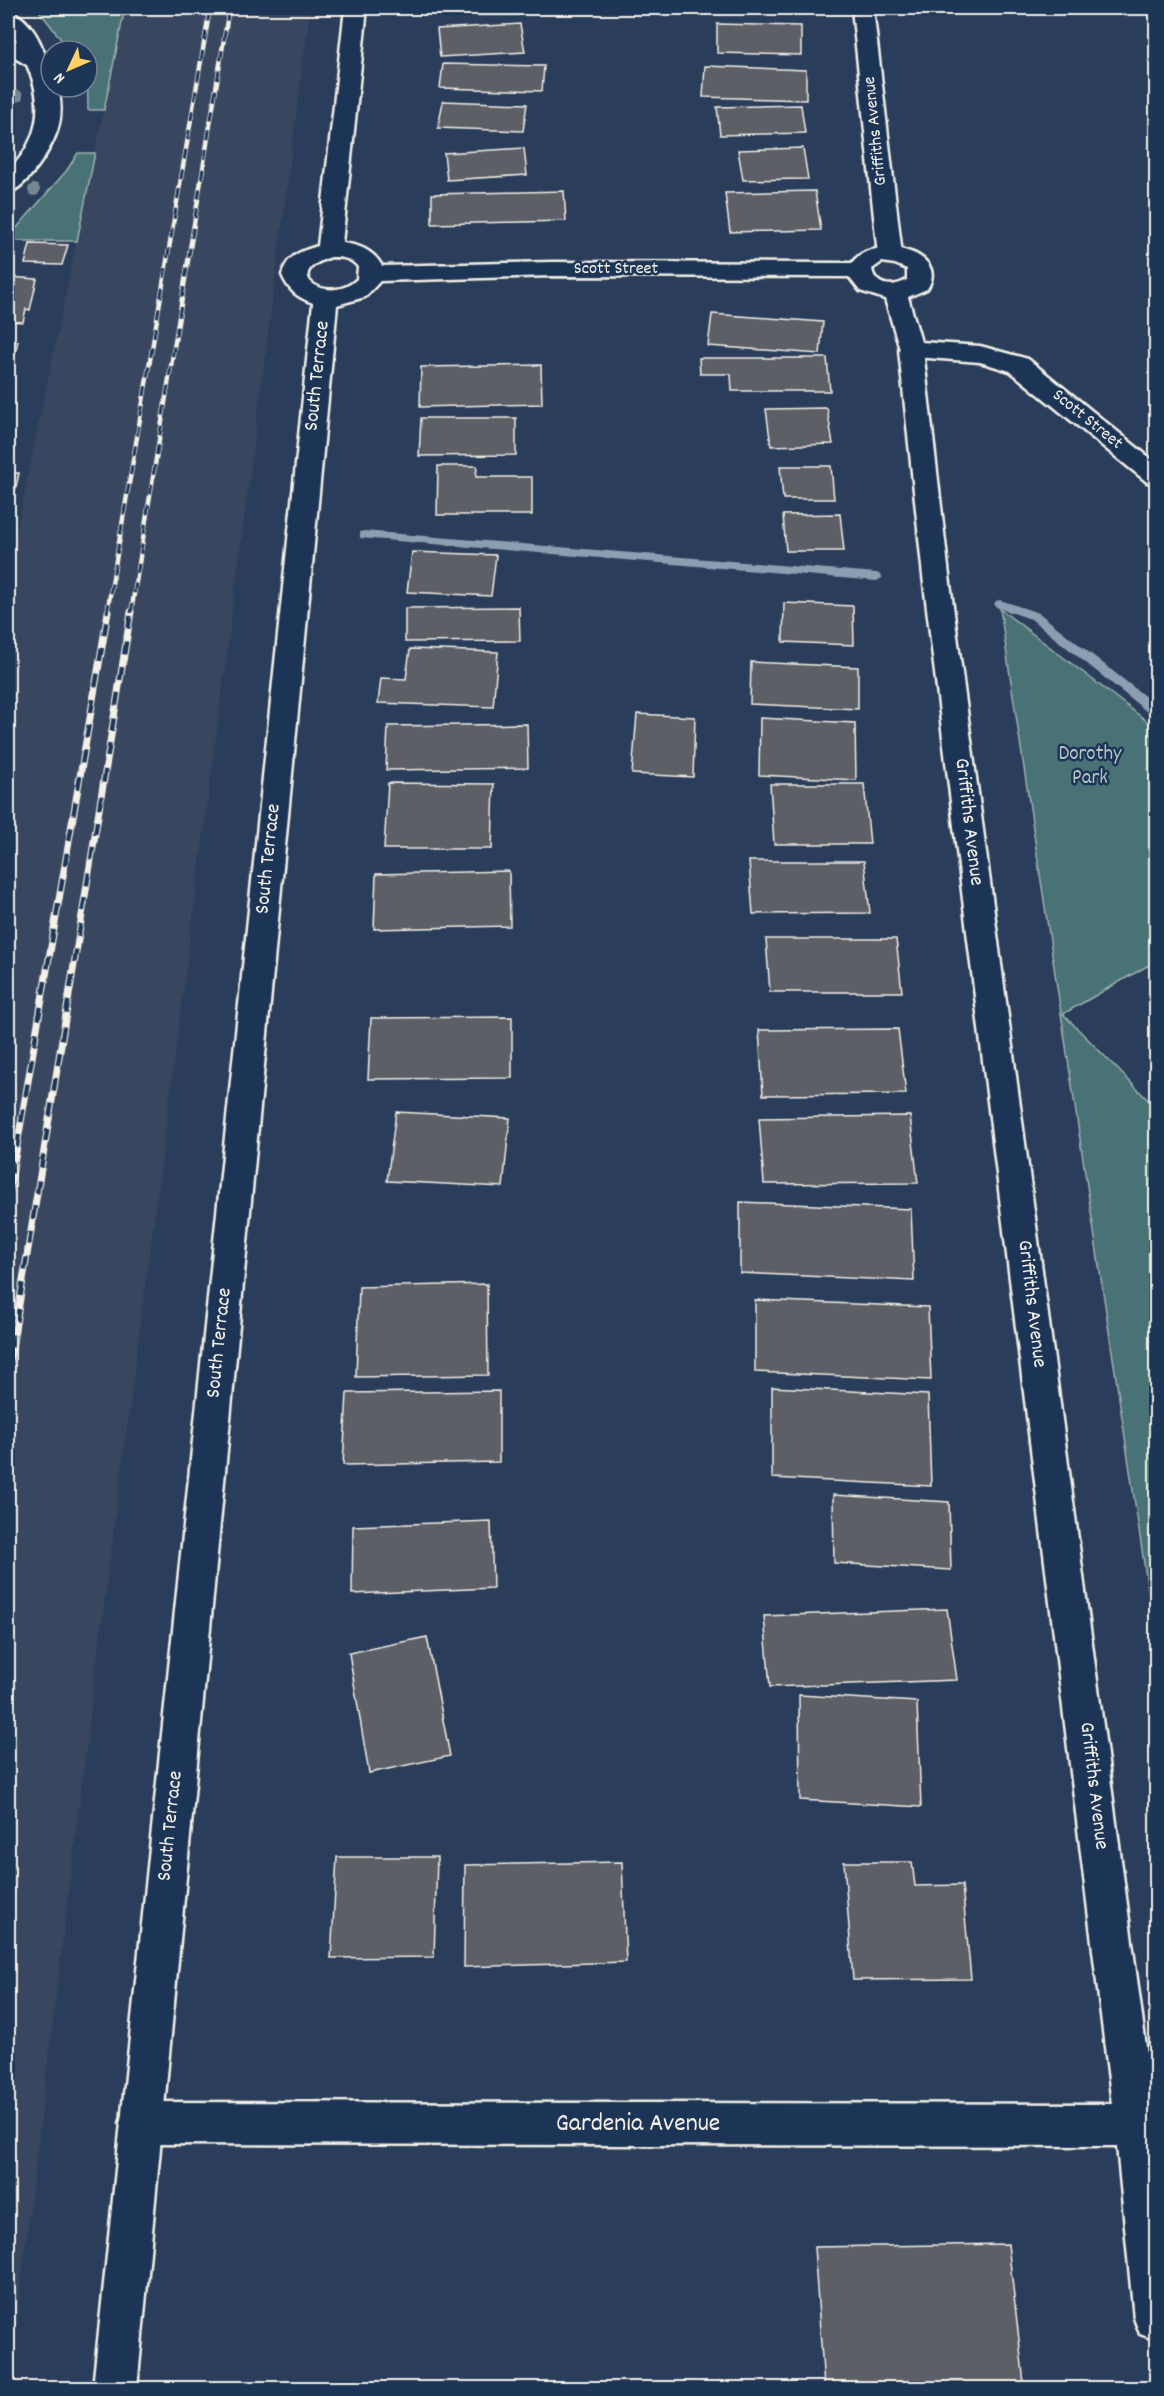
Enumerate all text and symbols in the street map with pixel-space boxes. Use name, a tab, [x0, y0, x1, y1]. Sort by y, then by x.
north arrow	[39, 39, 99, 99]
text: N	[49, 67, 71, 89]
street label: Griffiths Avenue	[858, 75, 894, 187]
street label: Scott Street	[574, 257, 659, 282]
street label: South Terrace	[297, 319, 339, 433]
street label: Scott Street	[1046, 384, 1128, 456]
park label: Dorothy Park	[1058, 740, 1122, 794]
street label: Griffiths Avenue	[945, 757, 991, 887]
street label: South Terrace	[248, 802, 290, 916]
street label: Griffiths Avenue	[1008, 1239, 1054, 1369]
street label: South Terrace	[199, 1286, 241, 1400]
street label: Griffiths Avenue	[1070, 1721, 1116, 1851]
street label: South Terrace	[150, 1769, 192, 1883]
street label: Gardenia Avenue	[556, 2106, 720, 2143]

